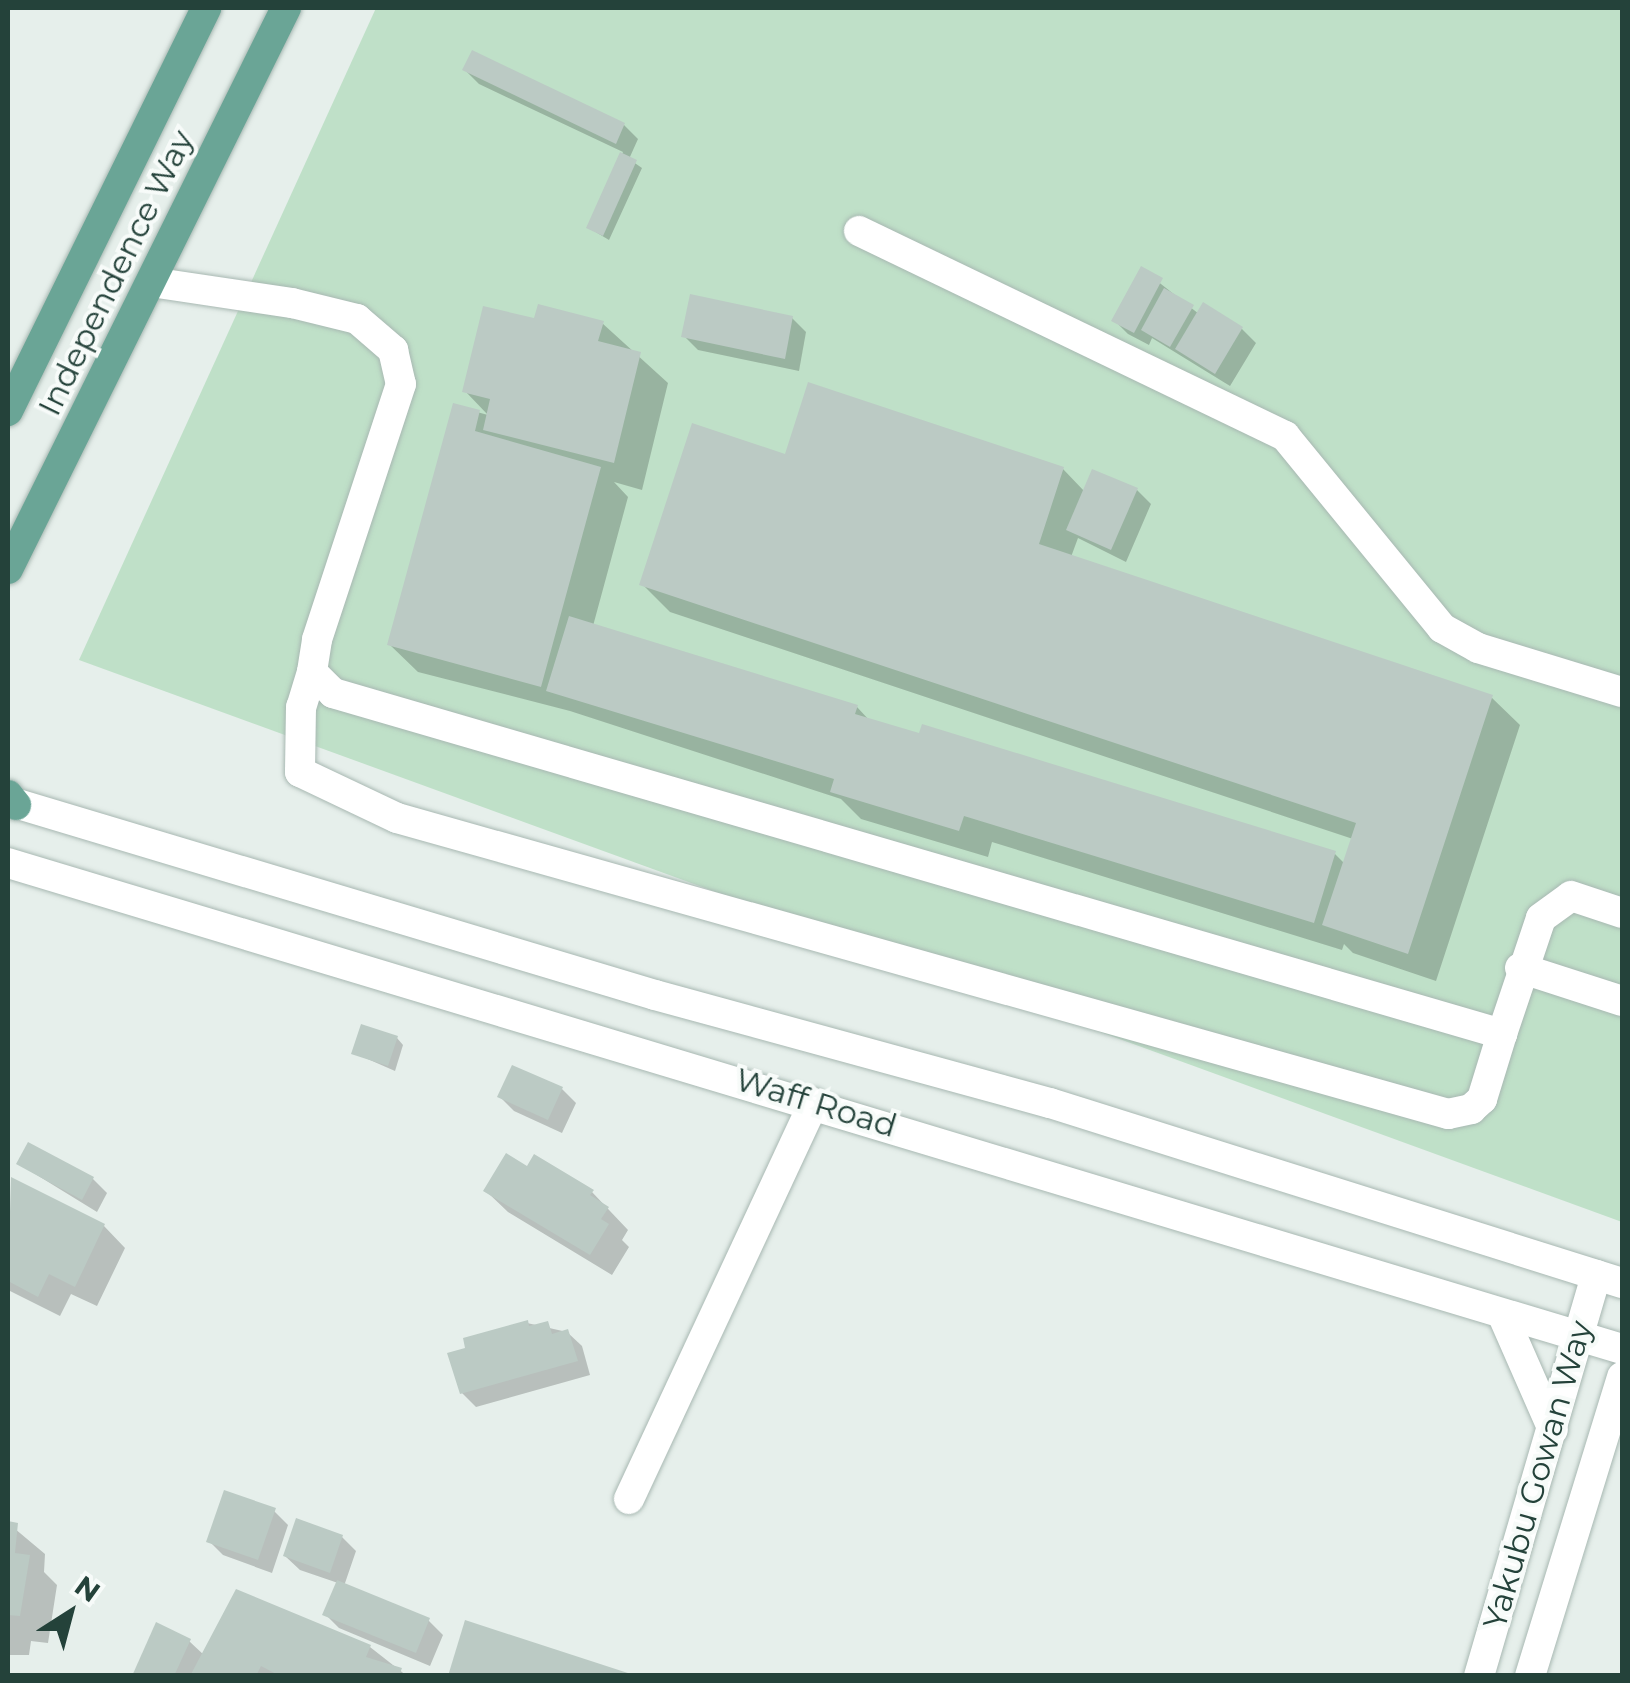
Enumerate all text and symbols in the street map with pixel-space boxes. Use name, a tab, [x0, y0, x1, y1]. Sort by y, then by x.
street label: Independence Way	[30, 124, 202, 422]
street label: Waff Road	[731, 1060, 901, 1146]
street label: Yakubu Gowan Way	[1476, 1316, 1600, 1634]
north arrow	[20, 1563, 120, 1663]
text: N	[68, 1568, 107, 1609]

